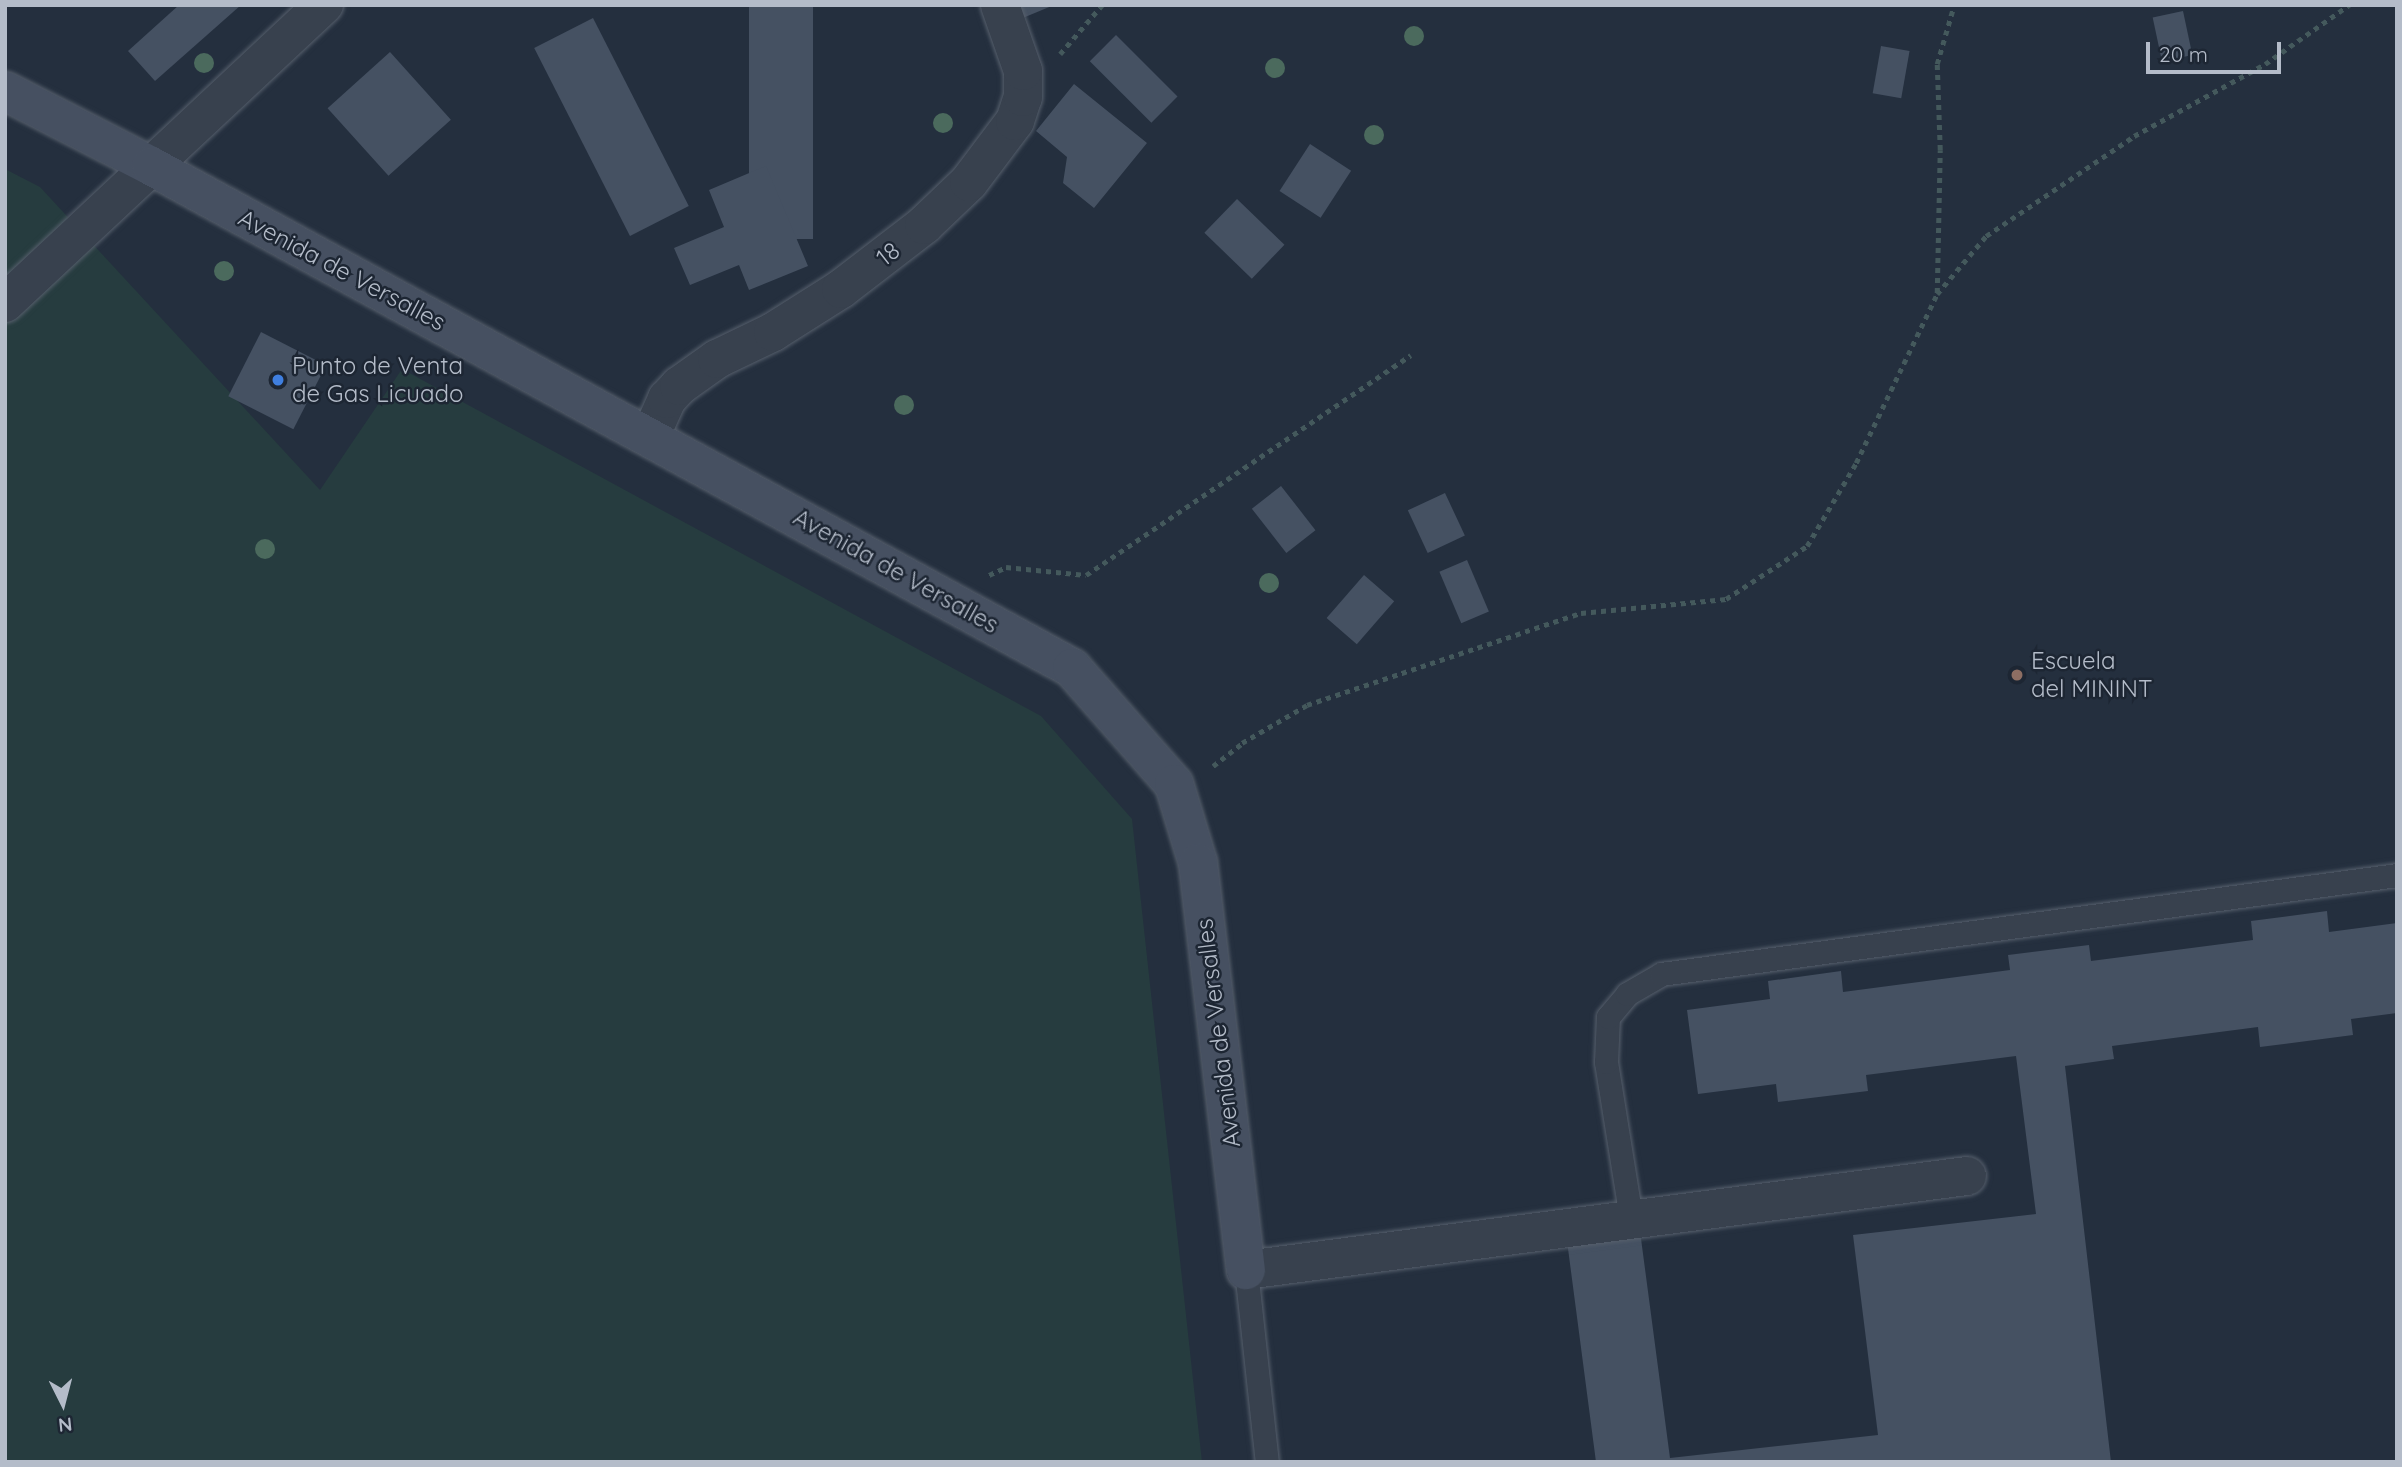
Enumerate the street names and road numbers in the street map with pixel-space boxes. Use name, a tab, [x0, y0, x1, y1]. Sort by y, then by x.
street label: Avenida de Versalles	[234, 203, 450, 337]
street label: 18	[871, 236, 905, 272]
street label: Avenida de Versalles	[788, 503, 1004, 639]
street label: Avenida de Versalles	[1190, 917, 1246, 1149]

